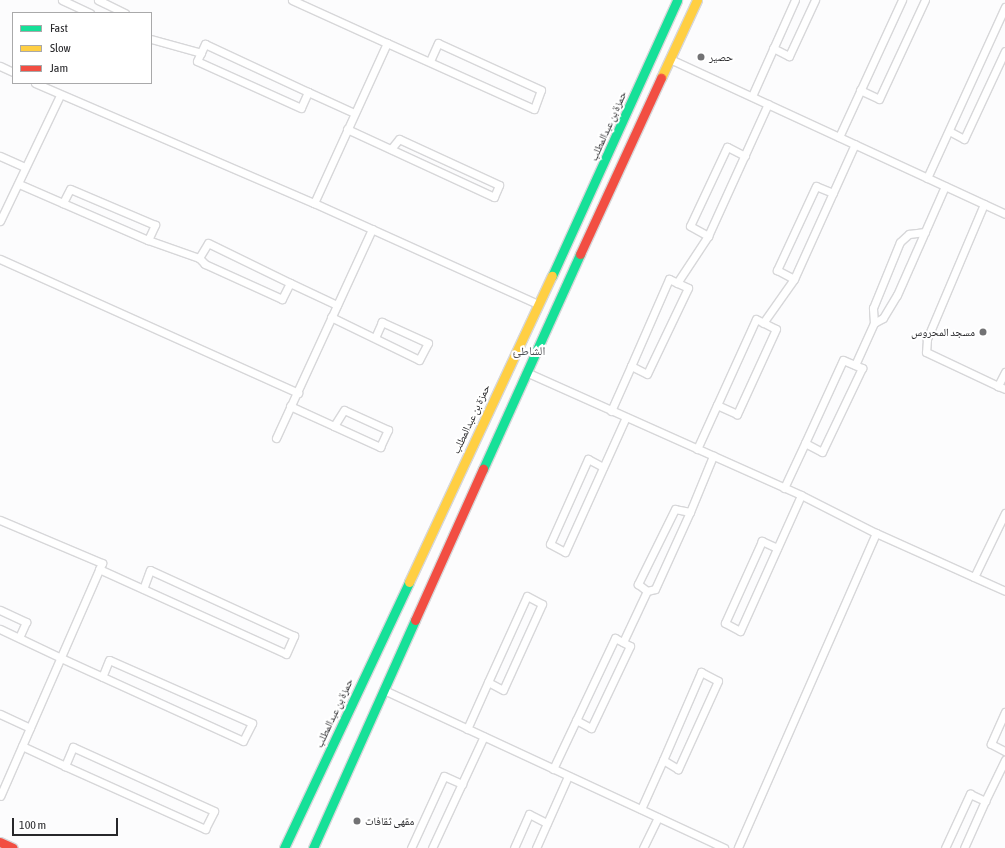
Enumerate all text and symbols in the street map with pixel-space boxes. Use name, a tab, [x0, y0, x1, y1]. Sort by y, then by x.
legend	[12, 12, 152, 84]
text: Fast	[50, 21, 68, 35]
text: Slow	[50, 41, 71, 55]
place label: حصير	[709, 50, 733, 64]
marker: حصير	[696, 52, 706, 62]
text: Jam	[50, 61, 68, 75]
street label: حمزة بن عبدالمطلب	[587, 89, 629, 163]
place label: مسجد المحروس	[911, 325, 975, 339]
marker: مسجد المحروس	[978, 327, 988, 337]
district label: الشاطئ	[513, 345, 545, 359]
street label: حمزة بن عبدالمطلب	[449, 382, 493, 456]
street label: حمزة بن عبدالمطلب	[312, 676, 356, 750]
scale bar	[14, 810, 120, 836]
place label: مقهى ثقافات	[365, 814, 414, 828]
marker: مقهى ثقافات	[352, 816, 362, 826]
text: 100 m	[19, 818, 46, 832]

